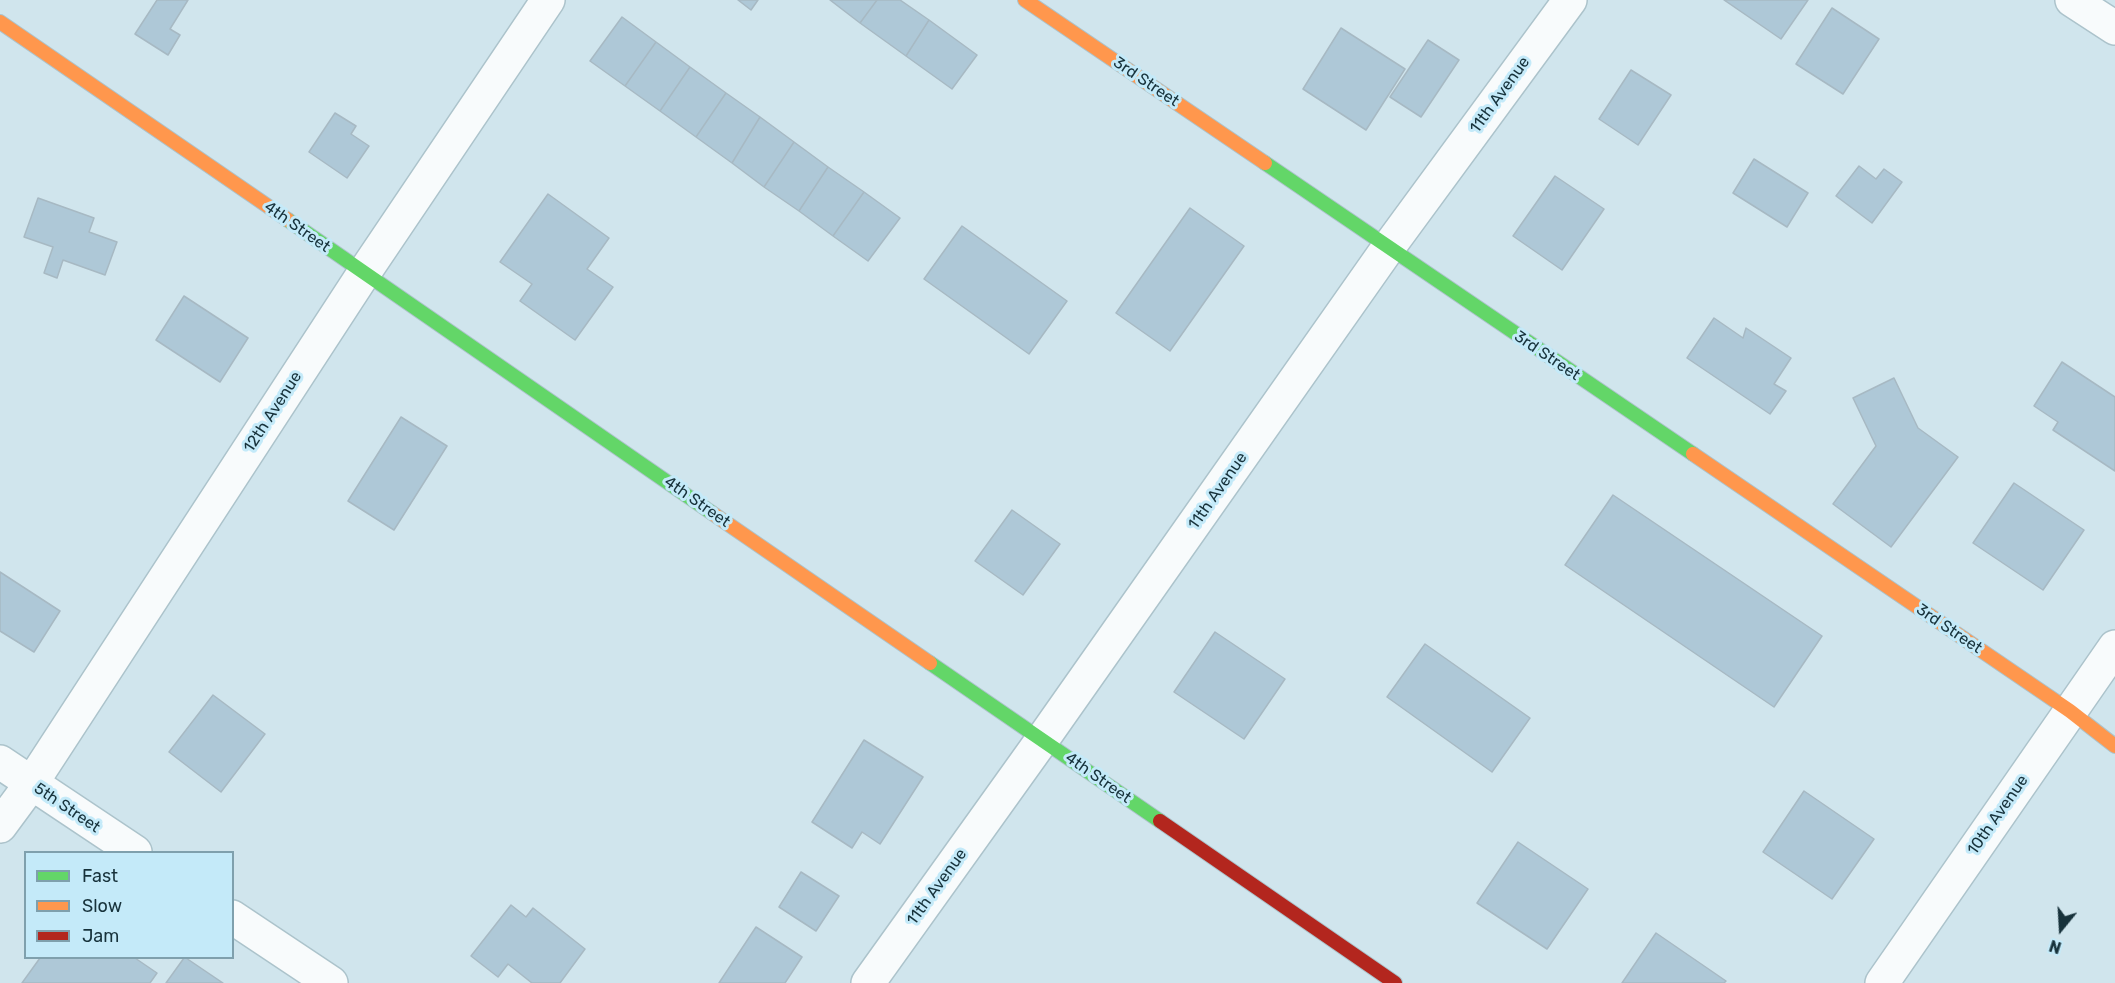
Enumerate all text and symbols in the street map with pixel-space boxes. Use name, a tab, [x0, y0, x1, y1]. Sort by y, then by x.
street label: 3rd Street	[1109, 53, 1183, 111]
street label: 11th Avenue	[1466, 53, 1534, 137]
street label: 4th Street	[260, 197, 334, 257]
street label: 3rd Street	[1510, 327, 1584, 385]
street label: 12th Avenue	[240, 368, 306, 456]
street label: 11th Avenue	[1184, 449, 1252, 533]
street label: 4th Street	[660, 472, 734, 532]
street label: 3rd Street	[1912, 600, 1986, 658]
street label: 4th Street	[1061, 748, 1135, 808]
street label: 10th Avenue	[1963, 771, 2033, 859]
street label: 5th Street	[30, 779, 104, 837]
street label: 11th Avenue	[903, 845, 971, 929]
legend	[24, 851, 234, 959]
text: Fast	[82, 865, 118, 887]
text: Slow	[82, 895, 122, 917]
north arrow	[2031, 899, 2091, 959]
text: Jam	[82, 925, 119, 947]
text: N	[2047, 936, 2064, 957]

